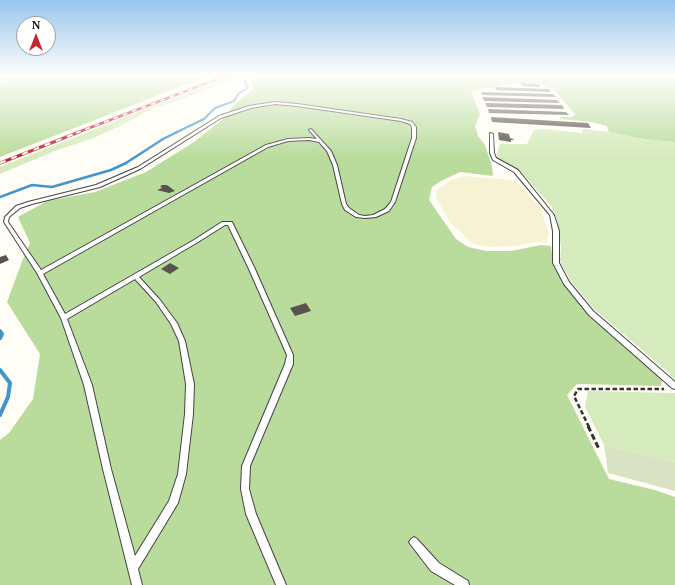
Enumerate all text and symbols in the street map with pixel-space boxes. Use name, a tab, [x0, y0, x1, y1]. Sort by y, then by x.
north arrow	[16, 16, 56, 56]
text: N	[32, 17, 40, 32]

